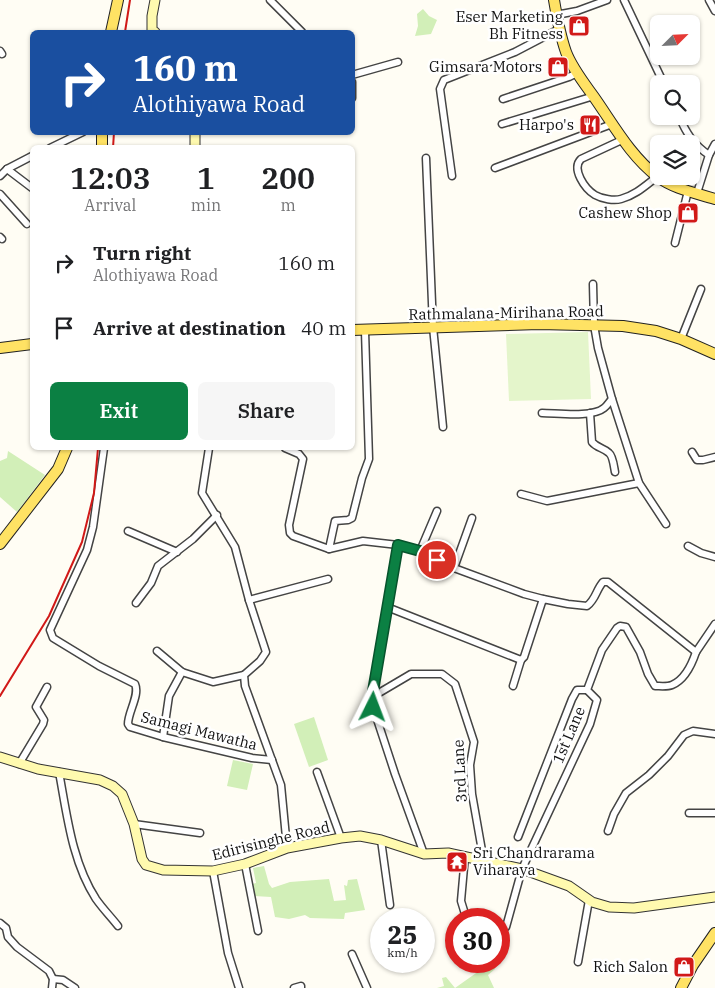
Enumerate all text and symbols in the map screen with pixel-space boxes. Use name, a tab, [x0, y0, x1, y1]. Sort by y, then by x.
place label: Eser Marketing Bh Fitness	[456, 7, 563, 43]
shop icon: Eser Marketing Bh Fitness	[567, 14, 591, 38]
north arrow	[650, 15, 700, 65]
map controls	[650, 15, 700, 185]
text: 160 m	[133, 45, 238, 91]
icon: right	[50, 50, 115, 115]
shop icon: Gimsara Motors	[546, 55, 570, 79]
place label: Gimsara Motors	[429, 57, 542, 76]
button: search	[650, 75, 700, 125]
text: Alothiyawa Road	[133, 89, 305, 118]
restaurant icon: Harpo's	[578, 113, 602, 137]
place label: Harpo's	[519, 115, 574, 134]
button: layers	[650, 135, 700, 185]
text: 12:03	[70, 158, 151, 197]
text: 1	[197, 158, 215, 197]
text: 200	[261, 158, 315, 197]
text: Arrival	[84, 195, 136, 215]
text: min	[191, 195, 221, 215]
text: m	[280, 195, 296, 215]
shop icon: Cashew Shop	[676, 201, 700, 225]
place label: Cashew Shop	[579, 203, 672, 222]
text: Turn right	[93, 241, 191, 265]
icon: right	[50, 249, 78, 277]
text: 160 m	[278, 251, 335, 275]
text: Alothiyawa Road	[93, 265, 218, 285]
street label: Rathmalana-Mirihana Road	[408, 301, 604, 324]
icon: arrive	[50, 314, 78, 342]
text: Arrive at destination	[93, 316, 286, 340]
text: 40 m	[301, 316, 346, 340]
button: Exit	[50, 382, 188, 440]
button: Share	[198, 382, 335, 440]
pin	[416, 539, 458, 581]
icon: arrive	[423, 546, 451, 574]
position arrow	[346, 680, 398, 732]
street label: 1st Lane	[548, 704, 589, 766]
street label: Samagi Mawatha	[139, 707, 259, 754]
street label: 3rd Lane	[448, 739, 471, 803]
street label: Edirisinghe Road	[210, 817, 332, 864]
place label: Sri Chandrarama Viharaya	[473, 843, 595, 879]
temple icon: Sri Chandrarama Viharaya	[445, 850, 469, 874]
speed limit sign: 30	[445, 908, 510, 973]
text: 25	[387, 918, 418, 951]
text: km/h	[387, 945, 418, 960]
shop icon: Rich Salon	[672, 955, 696, 979]
place label: Rich Salon	[593, 957, 668, 976]

